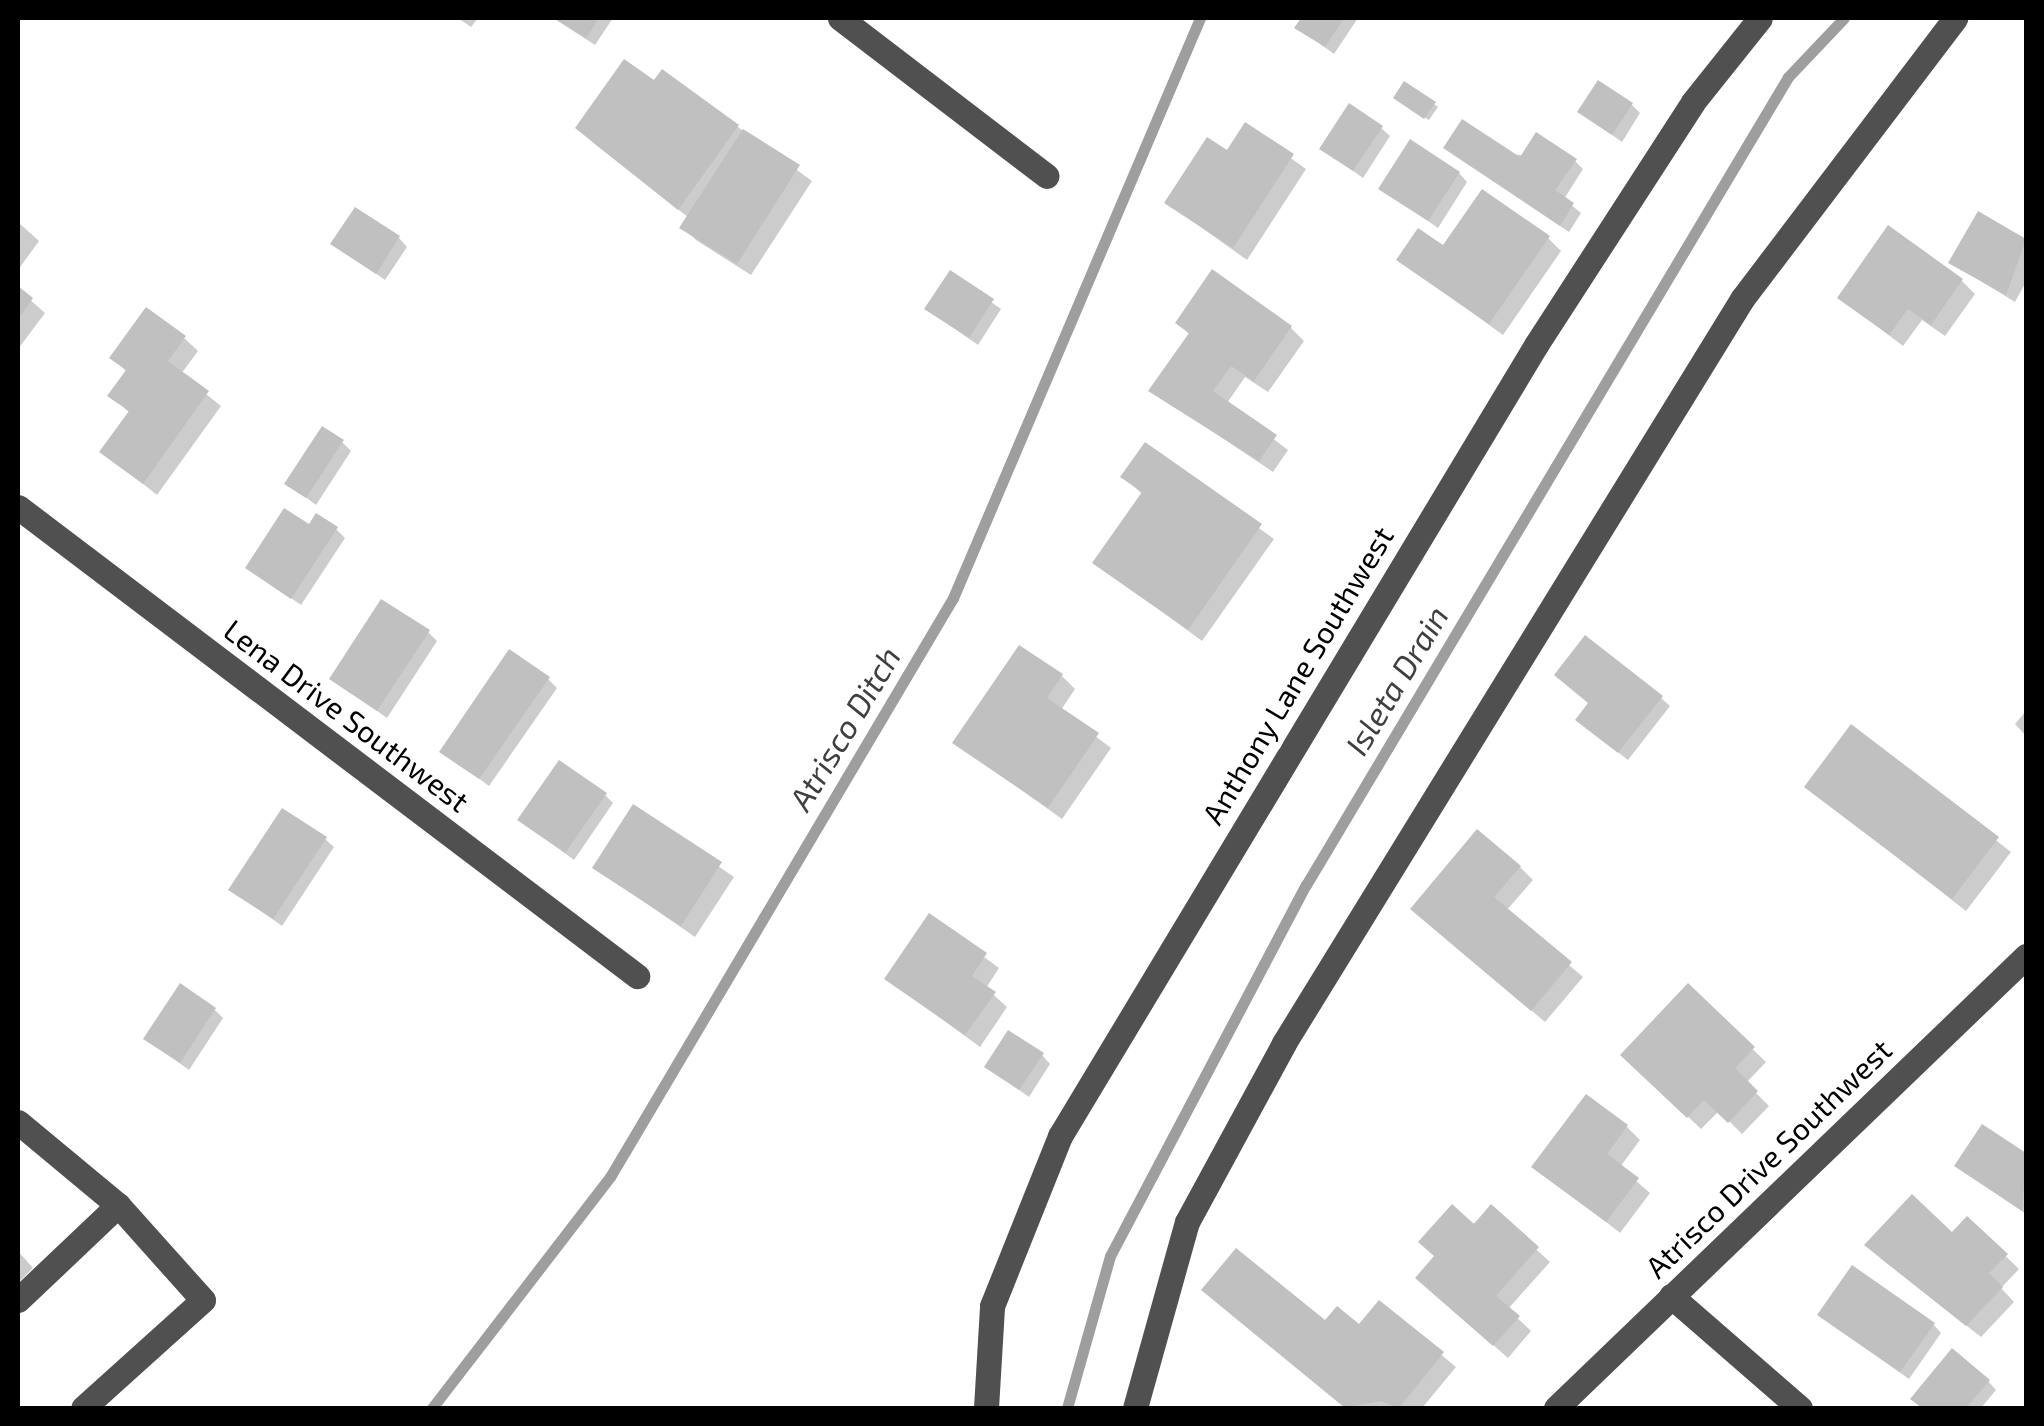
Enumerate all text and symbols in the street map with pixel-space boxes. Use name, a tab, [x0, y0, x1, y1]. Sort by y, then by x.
street label: Anthony Lane Southwest	[1194, 519, 1400, 831]
water label: Isleta Drain	[1337, 599, 1455, 761]
street label: Lena Drive Southwest	[217, 611, 477, 819]
water label: Atrisco Ditch	[780, 639, 908, 817]
street label: Atrisco Drive Southwest	[1638, 1031, 1898, 1285]

